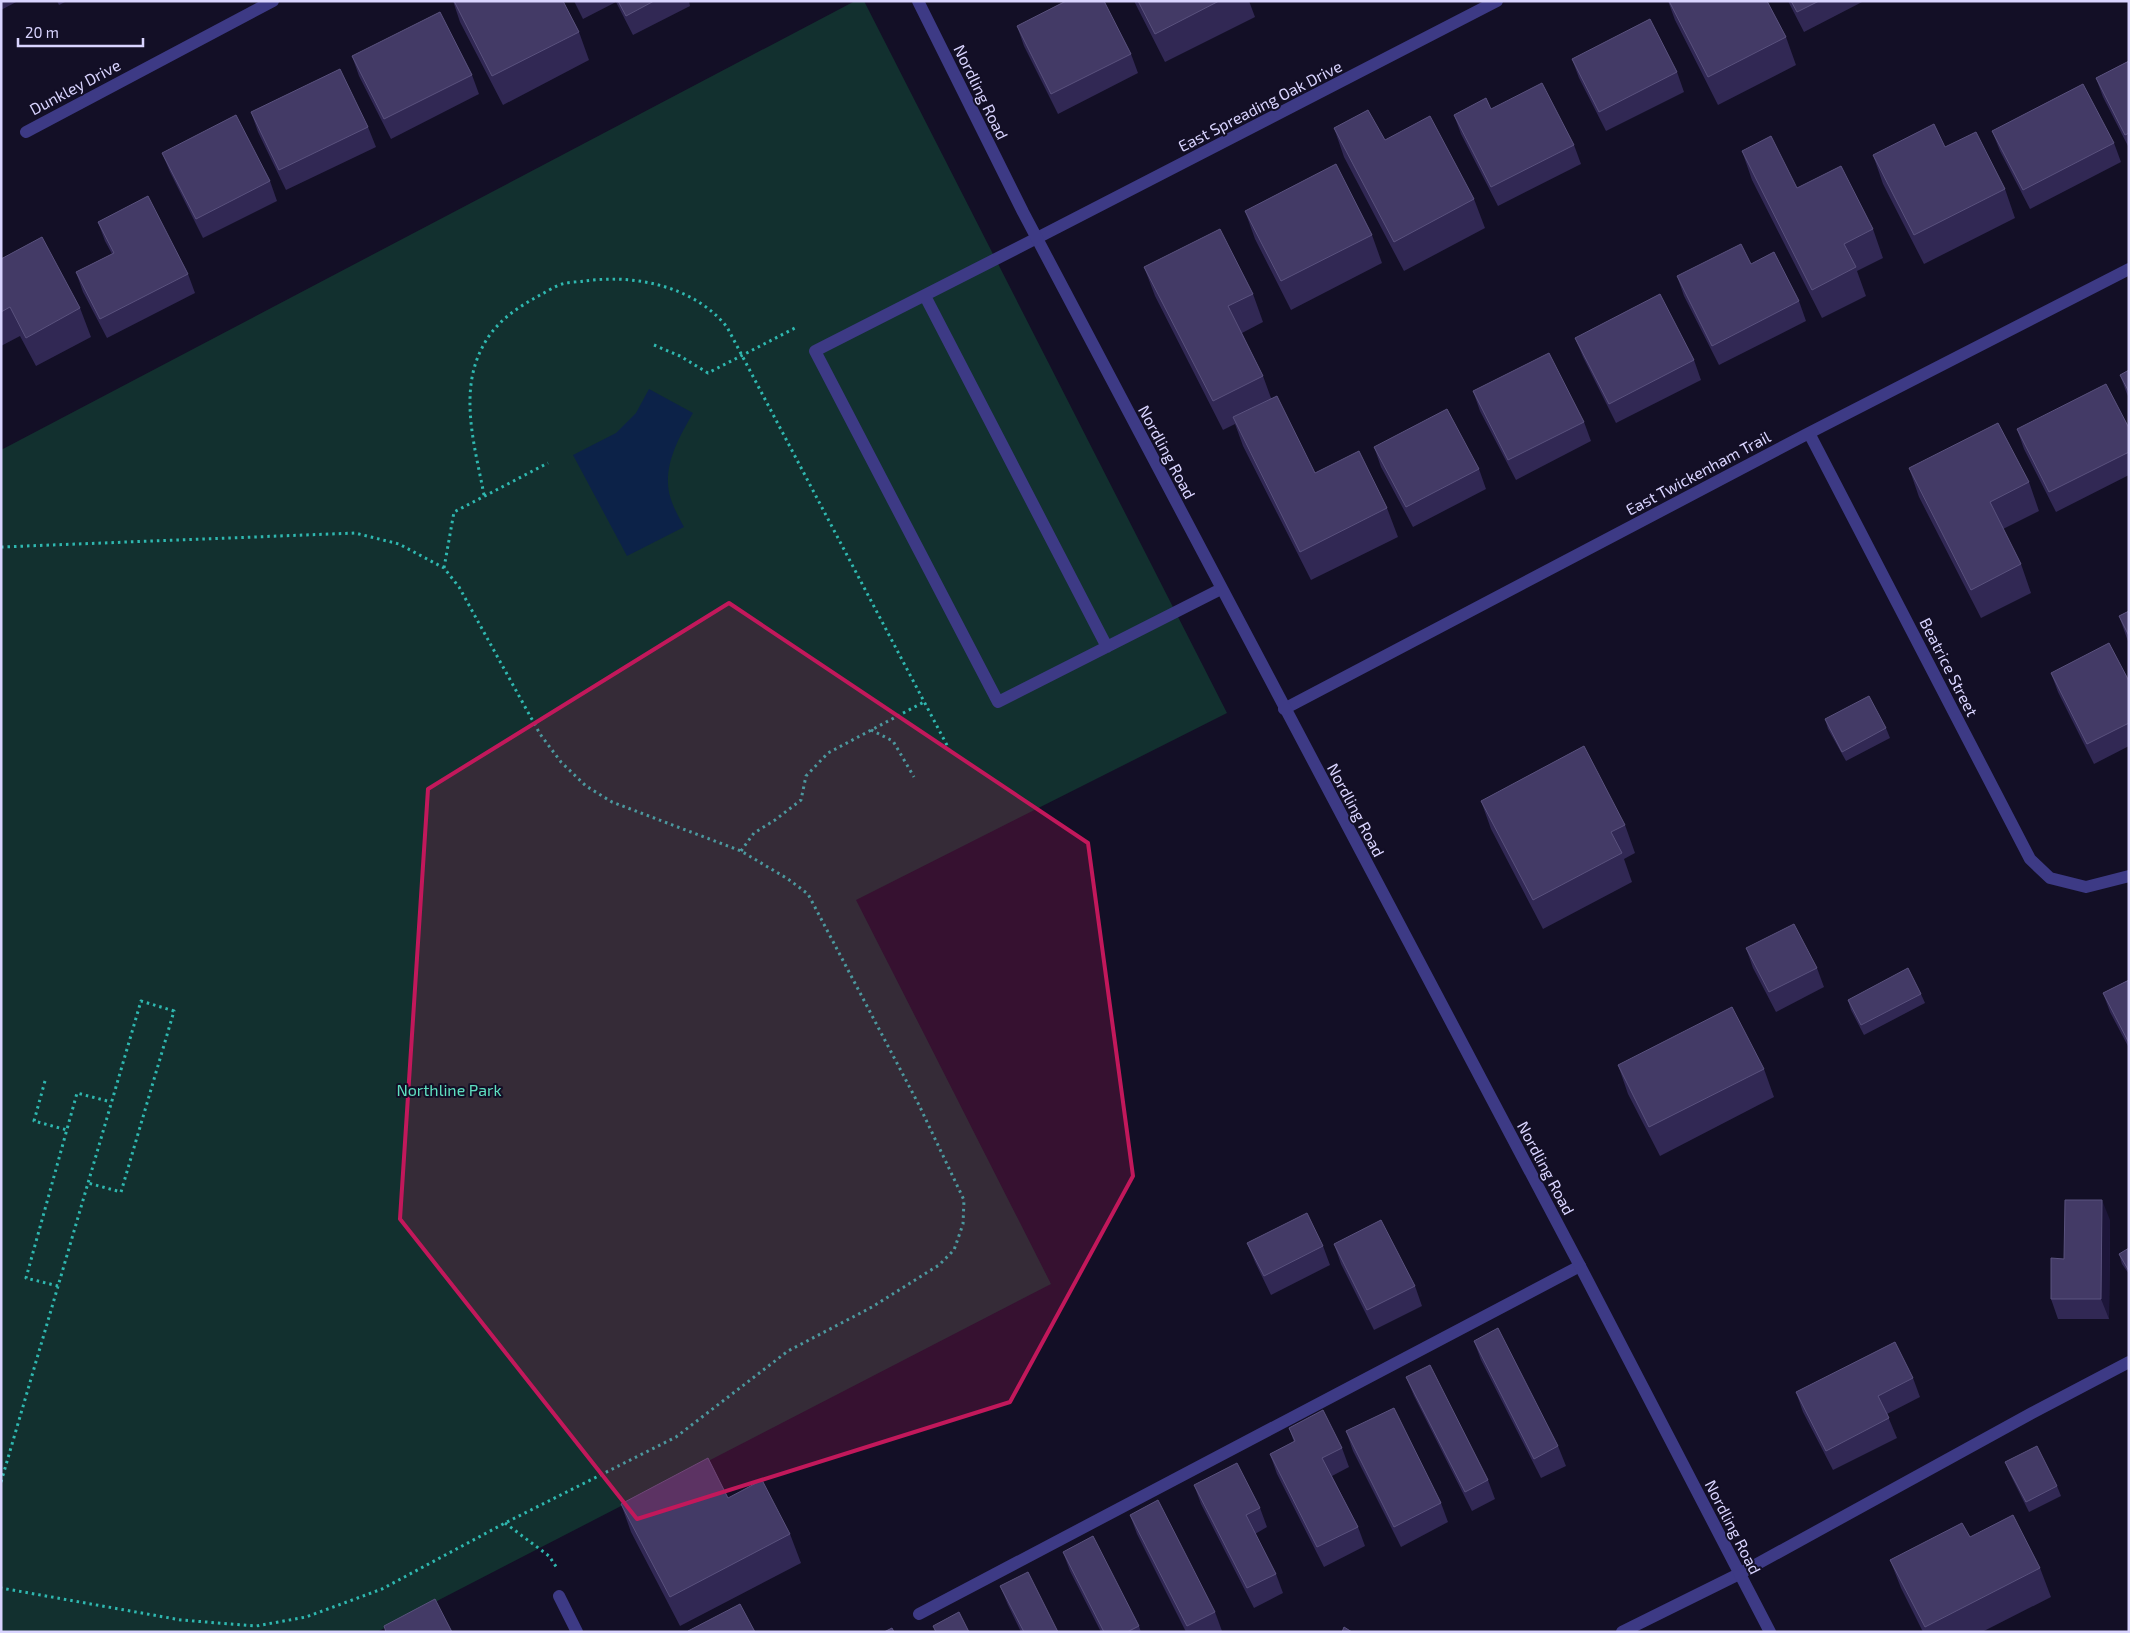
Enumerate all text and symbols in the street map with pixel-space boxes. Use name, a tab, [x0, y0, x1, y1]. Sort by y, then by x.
scale bar	[18, 15, 142, 47]
text: 20 m	[25, 23, 59, 41]
street label: Nordling Road	[950, 41, 1013, 142]
street label: Dunkley Drive	[26, 55, 123, 118]
street label: East Spreading Oak Drive	[1175, 56, 1345, 155]
street label: Nordling Road	[1135, 402, 1200, 502]
street label: East Twickenham Trail	[1622, 426, 1774, 519]
street label: Beatrice Street	[1916, 614, 1982, 719]
street label: Nordling Road	[1324, 760, 1389, 860]
park label: Northline Park	[396, 1080, 502, 1099]
street label: Nordling Road	[1514, 1118, 1579, 1218]
street label: Nordling Road	[1702, 1477, 1765, 1577]

